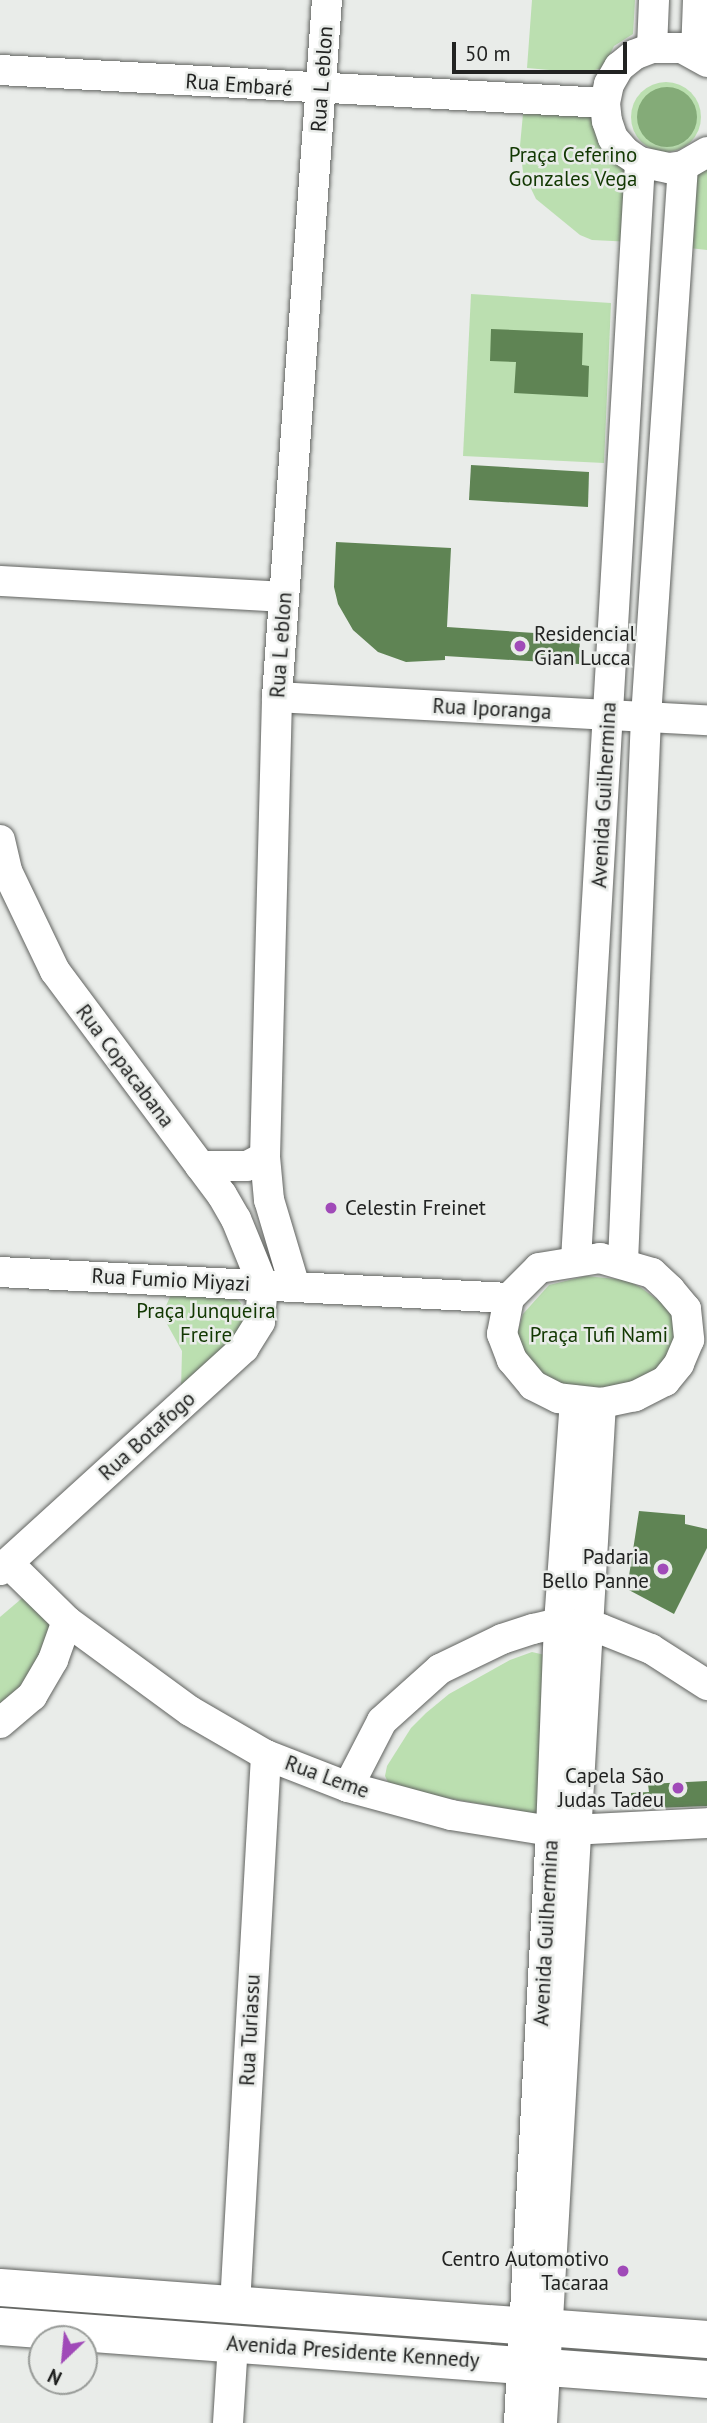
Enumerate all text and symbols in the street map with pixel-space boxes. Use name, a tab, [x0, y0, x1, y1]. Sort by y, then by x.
street label: Rua L eblon	[306, 25, 338, 133]
scale bar	[455, 28, 630, 72]
text: 50 m	[465, 40, 511, 67]
street label: Rua Embaré	[185, 69, 293, 101]
park label: Praça Ceferino Gonzales Vega	[508, 142, 638, 192]
street label: Rua L eblon	[265, 591, 297, 699]
place label: Residencial Gian Lucca	[534, 621, 636, 671]
marker: Residencial Gian Lucca	[512, 638, 528, 654]
street label: Rua Iporanga	[432, 693, 552, 725]
street label: Avenida Guilhermina	[587, 701, 621, 889]
street label: Rua Copacabana	[71, 1000, 179, 1132]
place label: Celestin Freinet	[345, 1195, 486, 1221]
marker: Celestin Freinet	[323, 1200, 339, 1216]
street label: Rua Fumio Miyazi	[91, 1263, 251, 1297]
park label: Praça Junqueira Freire	[136, 1298, 276, 1348]
park label: Praça Tufi Nami	[530, 1322, 668, 1348]
street label: Rua Botafogo	[94, 1386, 200, 1486]
place label: Padaria Bello Panne	[542, 1544, 649, 1594]
marker: Padaria Bello Panne	[655, 1561, 671, 1577]
street label: Rua Leme	[282, 1750, 372, 1804]
place label: Capela São Judas Tadeu	[557, 1763, 664, 1813]
marker: Capela São Judas Tadeu	[670, 1780, 686, 1796]
street label: Avenida Guilhermina	[529, 1839, 563, 2027]
street label: Rua Turiassu	[234, 1973, 266, 2087]
place label: Centro Automotivo Tacaraa	[441, 2246, 609, 2296]
marker: Centro Automotivo Tacaraa	[615, 2263, 631, 2279]
north arrow	[28, 2325, 98, 2395]
street label: Avenida Presidente Kennedy	[226, 2331, 480, 2373]
text: N	[44, 2364, 66, 2391]

